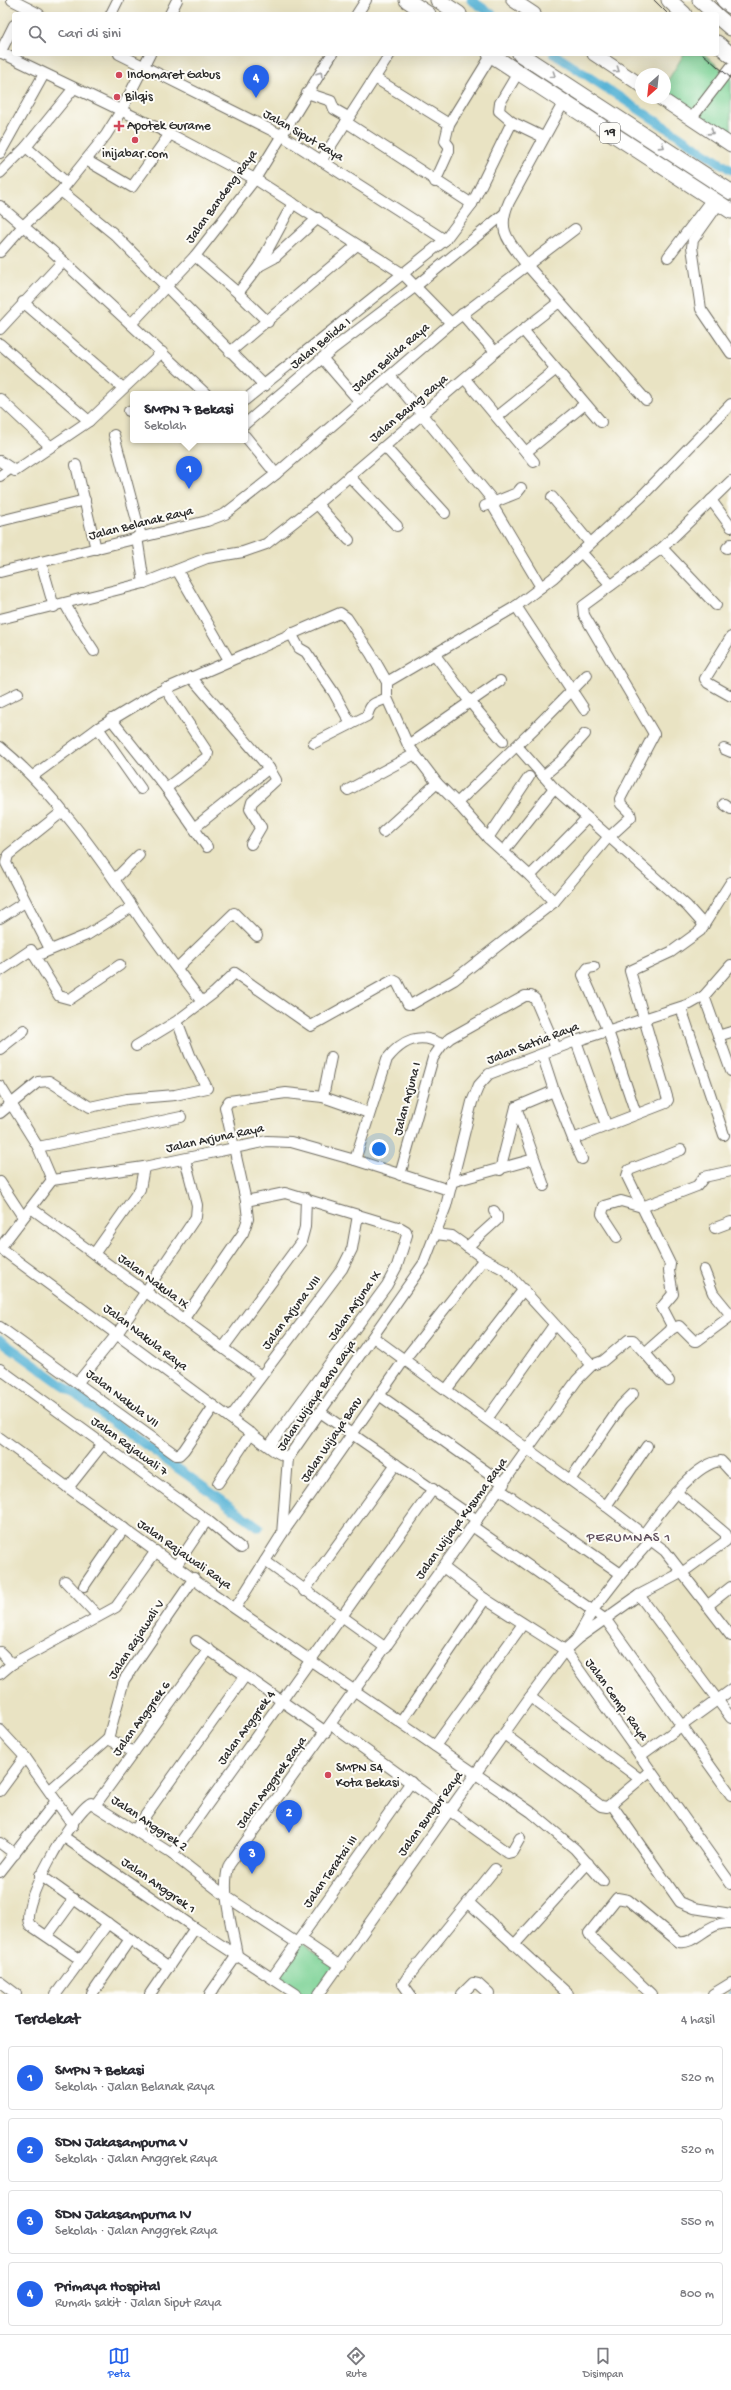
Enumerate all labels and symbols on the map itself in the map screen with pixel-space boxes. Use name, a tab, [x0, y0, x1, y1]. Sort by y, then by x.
pin: 4	[243, 65, 269, 98]
one-way arrow	[613, 65, 620, 72]
place label: Indomaret Gabus	[127, 68, 221, 83]
north arrow	[635, 68, 671, 104]
marker: Indomaret Gabus	[114, 70, 124, 80]
one-way arrow	[549, 70, 556, 78]
one-way arrow	[315, 71, 322, 78]
place label: Bilqis	[124, 90, 154, 105]
marker: Bilqis	[112, 92, 122, 102]
street label: Jalan Siput Raya	[260, 107, 347, 166]
place label: Apotek Gurame	[127, 119, 211, 134]
marker: Apotek Gurame	[114, 121, 124, 131]
road number: 19	[600, 123, 620, 143]
one-way arrow	[707, 127, 714, 135]
marker: inijabar.com	[130, 135, 140, 145]
one-way arrow	[658, 142, 665, 149]
place label: inijabar.com	[102, 147, 168, 162]
street label: Jalan Bandeng Raya	[183, 147, 261, 247]
street label: Jalan Belida I	[288, 315, 354, 373]
street label: Jalan Belida Raya	[349, 320, 433, 396]
street label: Jalan Baung Raya	[367, 371, 452, 446]
pin: 1	[176, 456, 202, 489]
street label: Jalan Belanak Raya	[87, 504, 195, 544]
street label: Jalan Satria Raya	[485, 1019, 582, 1068]
street label: Jalan Arjuna I	[391, 1061, 425, 1137]
street label: Jalan Arjuna Raya	[165, 1121, 266, 1157]
your location	[369, 1139, 389, 1159]
street label: Jalan Nakula IX	[115, 1251, 192, 1313]
street label: Jalan Arjuna IX	[325, 1267, 385, 1344]
street label: Jalan Arjuna VIII	[259, 1273, 325, 1353]
street label: Jalan Nakula Raya	[100, 1301, 191, 1375]
street label: Jalan Wijaya Baru Raya	[274, 1338, 360, 1454]
street label: Jalan Nakula VII	[82, 1367, 162, 1431]
street label: Jalan Wijaya Baru	[298, 1394, 366, 1486]
street label: Jalan Rajawali 7	[88, 1414, 171, 1481]
street label: Jalan Wijaya Kusuma Raya	[413, 1455, 512, 1583]
street label: Jalan Rajawali Raya	[134, 1517, 235, 1594]
district label: PERUMNAS 1	[586, 1530, 671, 1547]
street label: Jalan Rajawali V	[106, 1597, 168, 1683]
street label: Jalan Cemp. Raya	[581, 1656, 651, 1745]
street label: Jalan Anggrek 6	[110, 1678, 174, 1759]
street label: Jalan Anggrek 4	[215, 1688, 279, 1768]
street label: Jalan Anggrek Raya	[234, 1734, 311, 1832]
place label: SMPN 54 Kota Bekasi	[336, 1761, 400, 1791]
street label: Jalan Bungur Raya	[395, 1768, 467, 1859]
marker: SMPN 54 Kota Bekasi	[323, 1770, 333, 1780]
street label: Jalan Anggrek 2	[108, 1793, 190, 1855]
pin: 2	[276, 1800, 302, 1833]
street label: Jalan Teratai III	[301, 1833, 361, 1911]
pin: 3	[239, 1841, 265, 1874]
street label: Jalan Anggrek 1	[118, 1855, 198, 1917]

